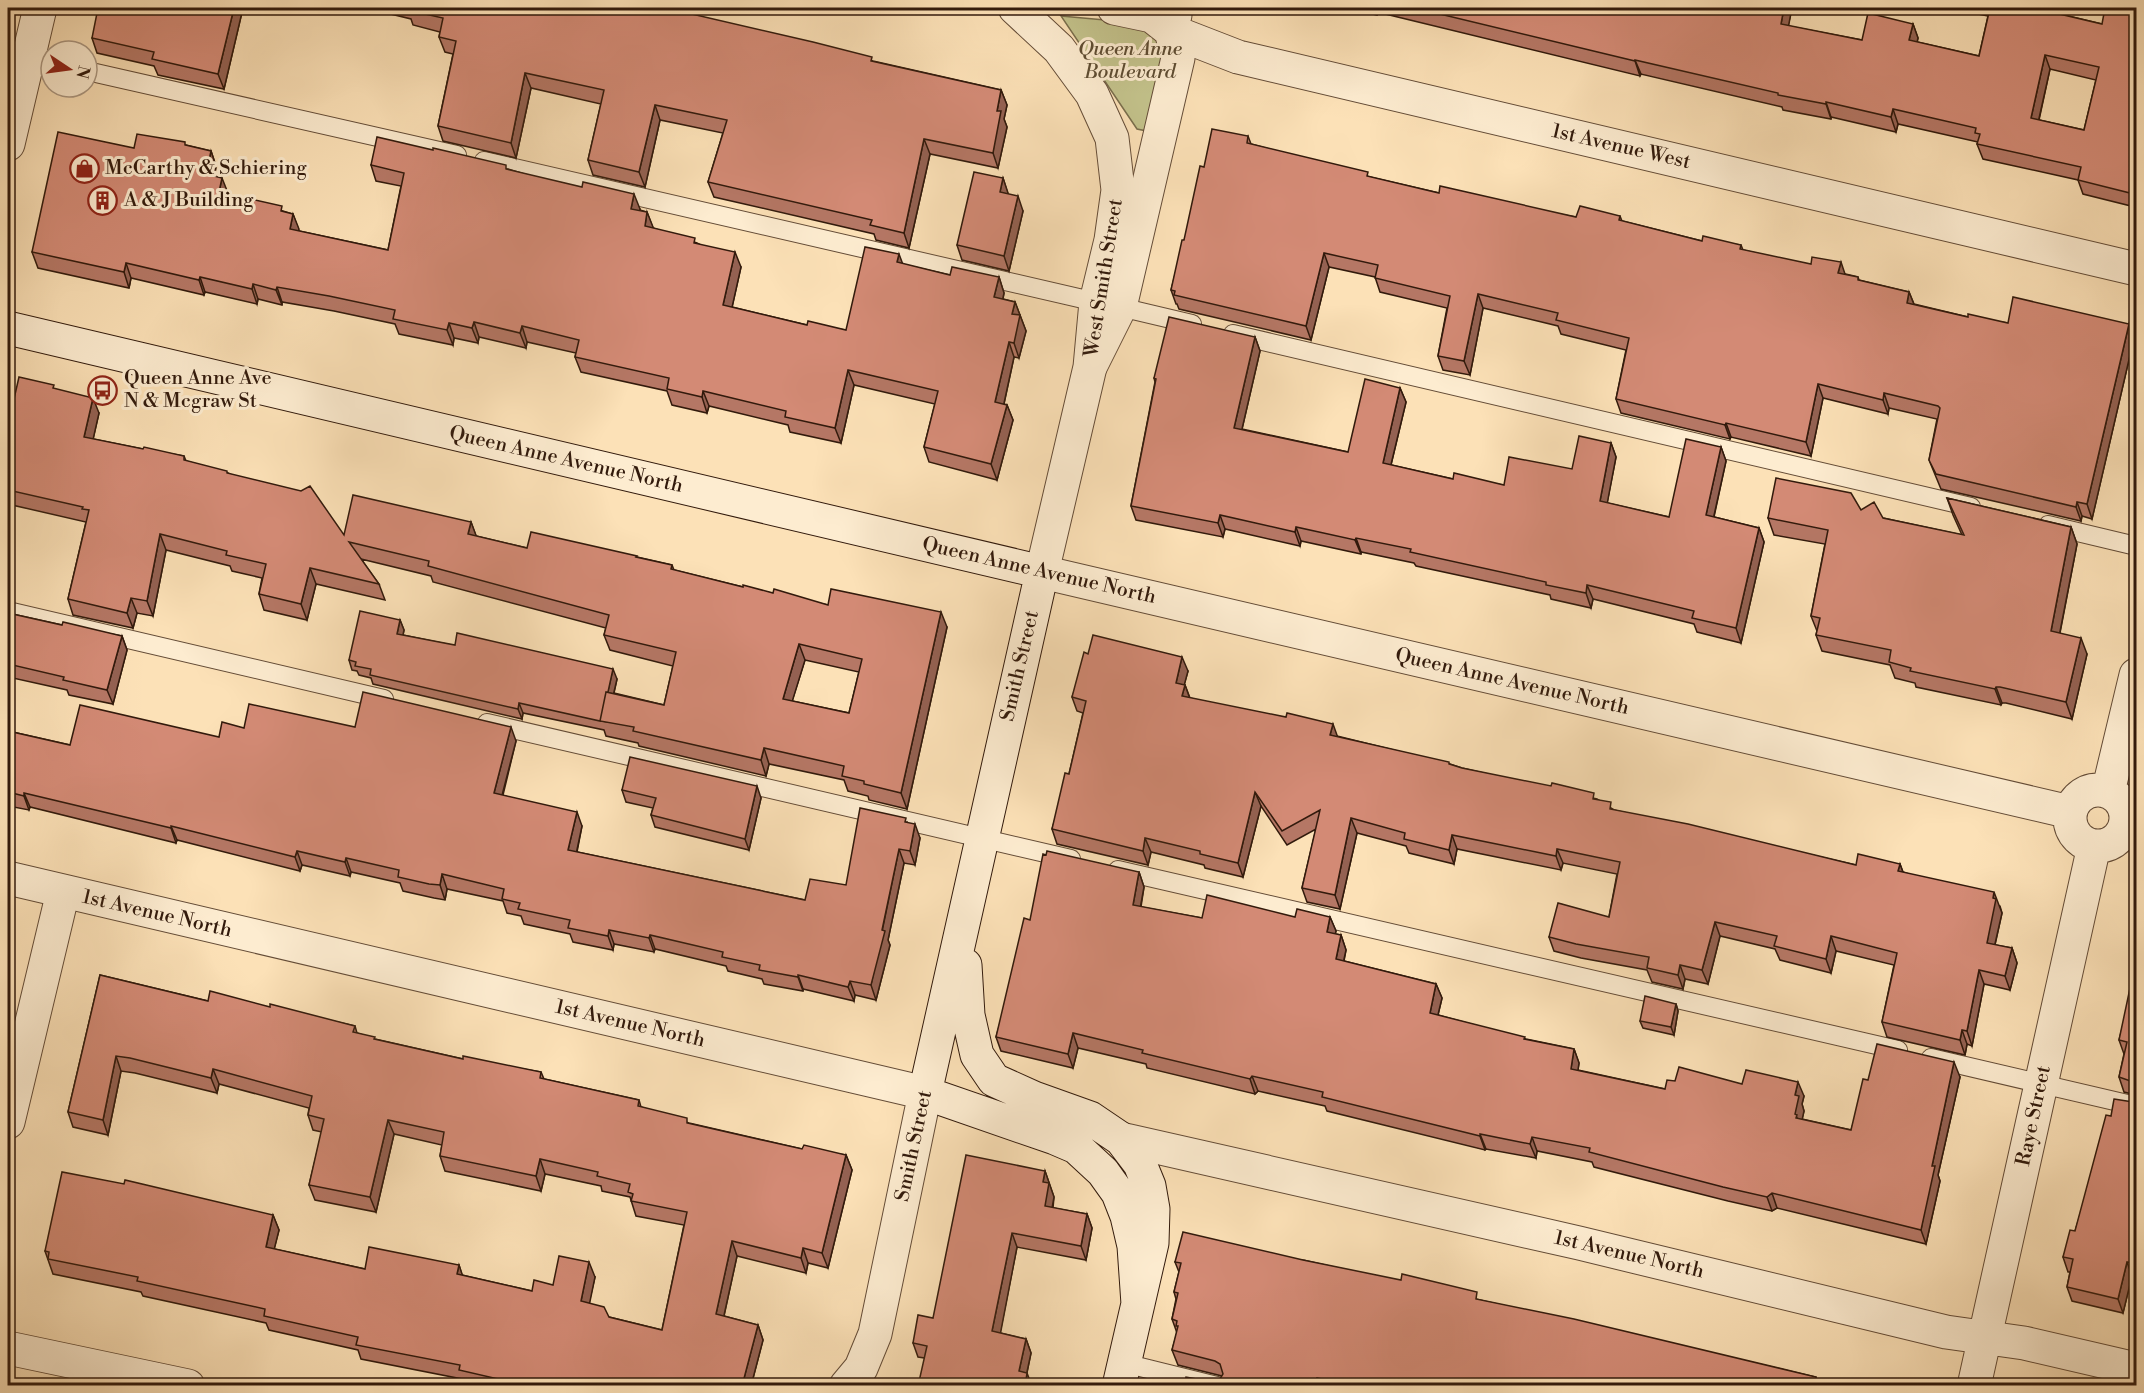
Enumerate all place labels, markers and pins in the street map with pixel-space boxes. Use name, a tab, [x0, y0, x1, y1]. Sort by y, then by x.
shop icon: McCarthy & Schiering	[68, 152, 100, 184]
place label: McCarthy & Schiering	[105, 156, 307, 181]
building icon: A & J Building	[87, 184, 119, 216]
place label: A & J Building	[123, 188, 254, 213]
place label: Queen Anne Ave N & Mcgraw St	[124, 366, 272, 414]
bus stop icon: Queen Anne Ave N & Mcgraw St	[87, 374, 119, 406]

